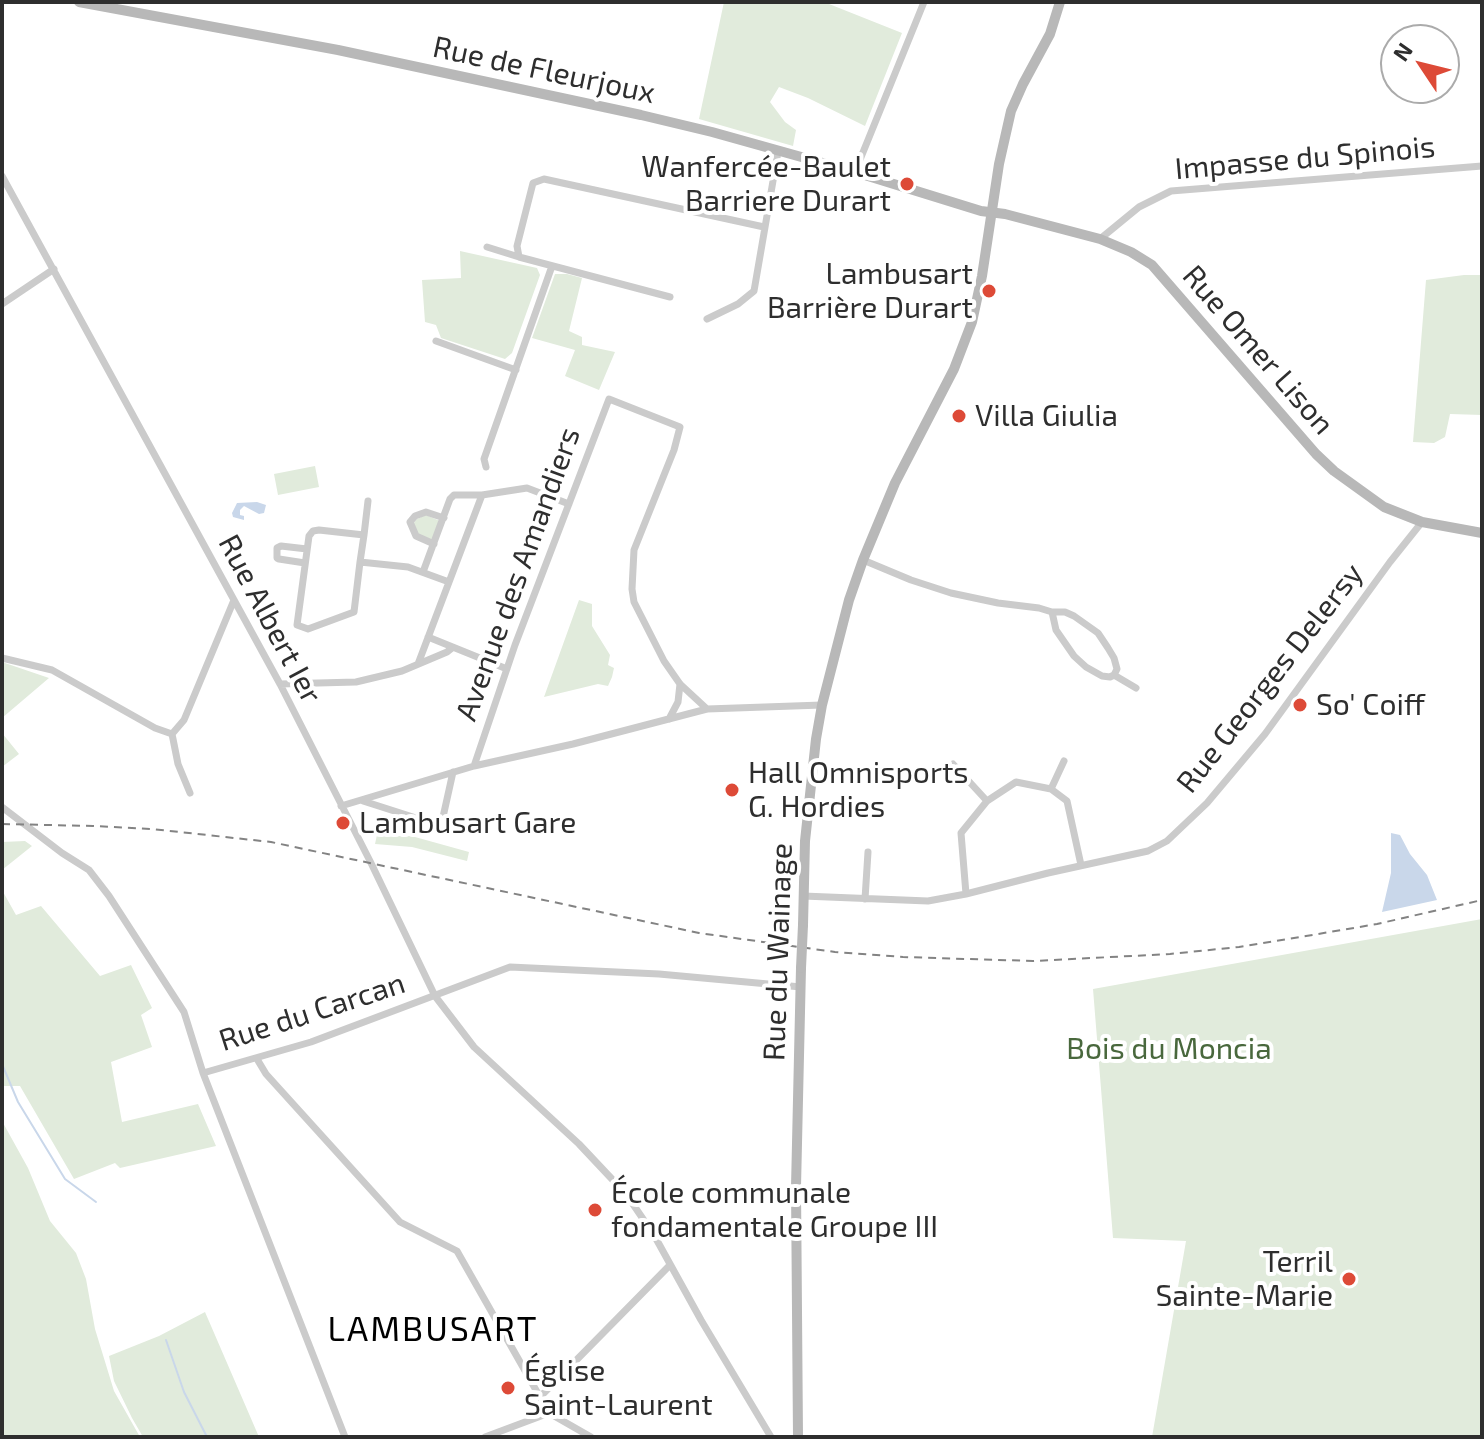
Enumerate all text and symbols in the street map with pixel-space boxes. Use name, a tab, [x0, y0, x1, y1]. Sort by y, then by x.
north arrow	[1380, 24, 1460, 104]
street label: Rue de Fleurjoux	[430, 29, 658, 111]
text: N	[1387, 37, 1417, 65]
street label: Impasse du Spinois	[1173, 129, 1437, 187]
place label: Wanfercée-Baulet Barriere Durart	[641, 149, 891, 220]
marker: Wanfercée-Baulet Barriere Durart	[898, 175, 916, 193]
place label: Lambusart Barrière Durart	[767, 256, 973, 326]
street label: Rue Omer Lison	[1175, 258, 1341, 442]
marker: Lambusart Barrière Durart	[980, 282, 998, 300]
place label: Villa Giulia	[975, 398, 1118, 434]
marker: Villa Giulia	[950, 407, 968, 425]
street label: Avenue des Amandiers	[448, 423, 588, 725]
street label: Rue Albert Ier	[211, 529, 329, 709]
street label: Rue Georges Delersy	[1169, 556, 1371, 800]
place label: So' Coiff	[1316, 687, 1425, 723]
marker: So' Coiff	[1291, 696, 1309, 714]
place label: Hall Omnisports G. Hordies	[748, 755, 969, 826]
marker: Hall Omnisports G. Hordies	[723, 781, 741, 799]
place label: Lambusart Gare	[359, 805, 576, 841]
marker: Lambusart Gare	[334, 814, 352, 832]
street label: Rue du Wainage	[756, 842, 800, 1062]
street label: Rue du Carcan	[215, 965, 409, 1059]
park label: Bois du Moncia	[1066, 1031, 1272, 1067]
place label: École communale fondamentale Groupe III	[611, 1175, 938, 1246]
marker: École communale fondamentale Groupe III	[586, 1201, 604, 1219]
place label: Terril Sainte-Marie	[1155, 1244, 1333, 1314]
marker: Terril Sainte-Marie	[1340, 1270, 1358, 1288]
district label: LAMBUSART	[328, 1310, 538, 1350]
place label: Église Saint-Laurent	[524, 1353, 713, 1424]
marker: Église Saint-Laurent	[499, 1379, 517, 1397]

